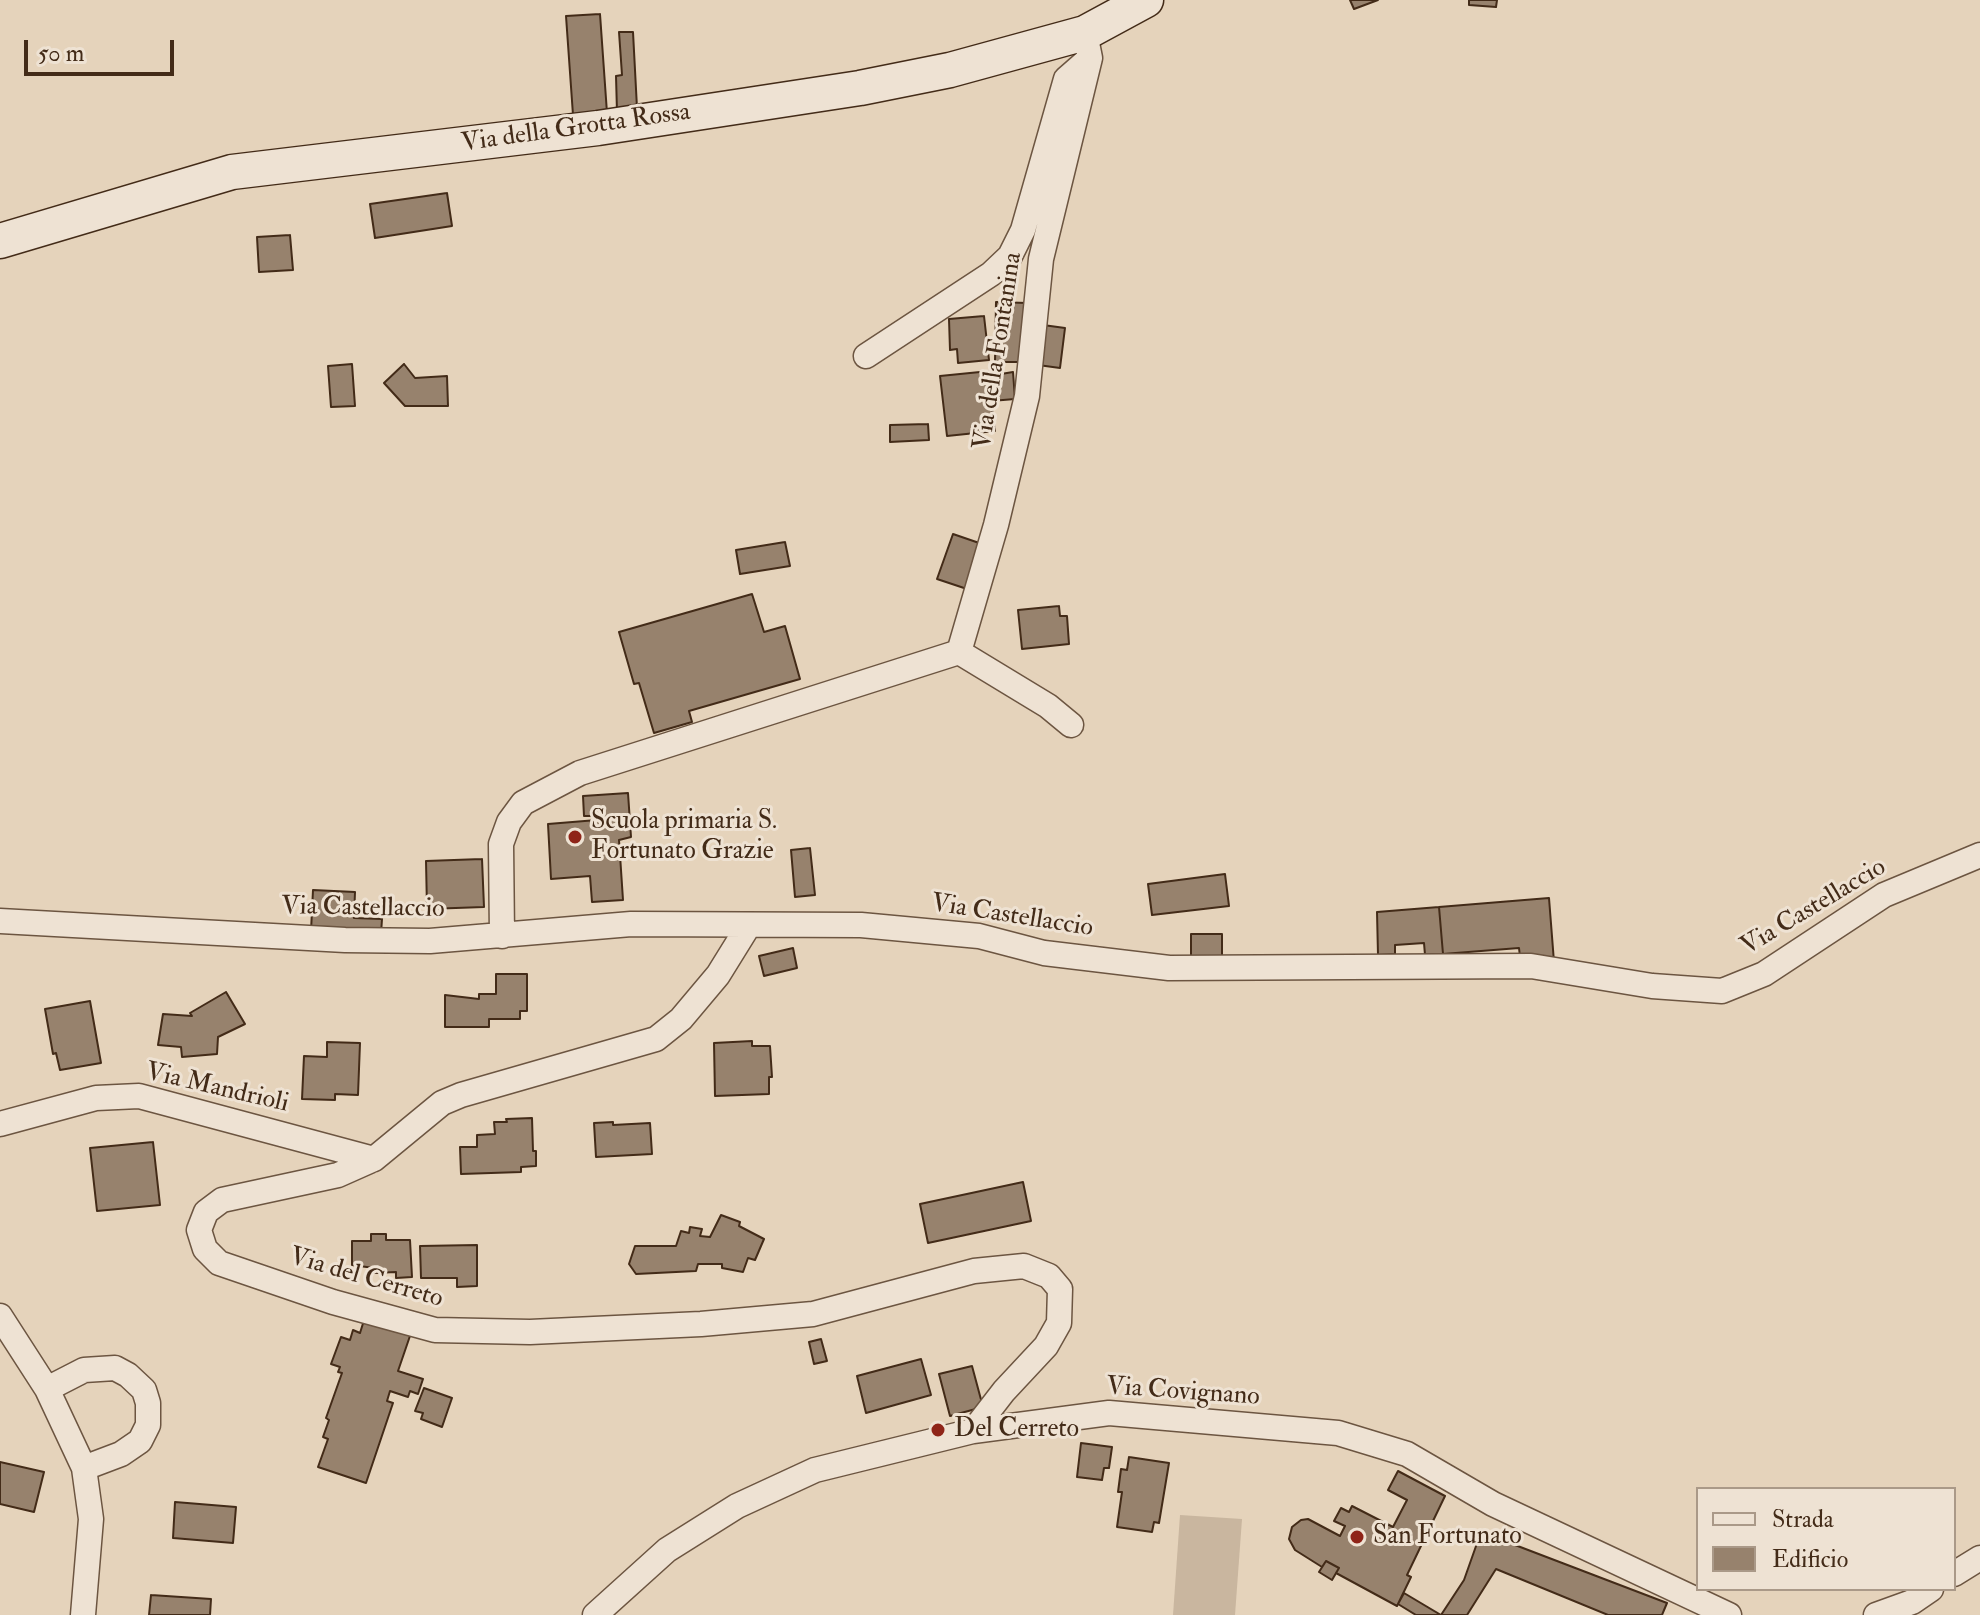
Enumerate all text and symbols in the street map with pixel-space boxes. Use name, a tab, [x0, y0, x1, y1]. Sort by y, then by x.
scale bar	[28, 24, 178, 74]
text: 50 m	[38, 38, 84, 69]
street label: Via della Grotta Rossa	[460, 97, 692, 161]
street label: Via della Fontanina	[968, 250, 1030, 452]
place label: Scuola primaria S. Fortunato Grazie	[591, 806, 777, 868]
marker: Scuola primaria S. Fortunato Grazie	[566, 828, 584, 846]
street label: Via Castellaccio	[1736, 853, 1892, 963]
street label: Via Castellaccio	[929, 889, 1095, 945]
street label: Via Castellaccio	[281, 892, 445, 926]
street label: Via Mandrioli	[143, 1057, 291, 1121]
street label: Via del Cerreto	[286, 1242, 446, 1316]
street label: Via Covignano	[1105, 1372, 1261, 1414]
place label: Del Cerreto	[954, 1414, 1079, 1446]
marker: Del Cerreto	[929, 1421, 947, 1439]
legend	[1696, 1487, 1956, 1591]
text: Strada	[1772, 1504, 1834, 1535]
place label: San Fortunato	[1373, 1521, 1522, 1553]
marker: San Fortunato	[1348, 1528, 1366, 1546]
text: Edificio	[1772, 1544, 1848, 1575]

